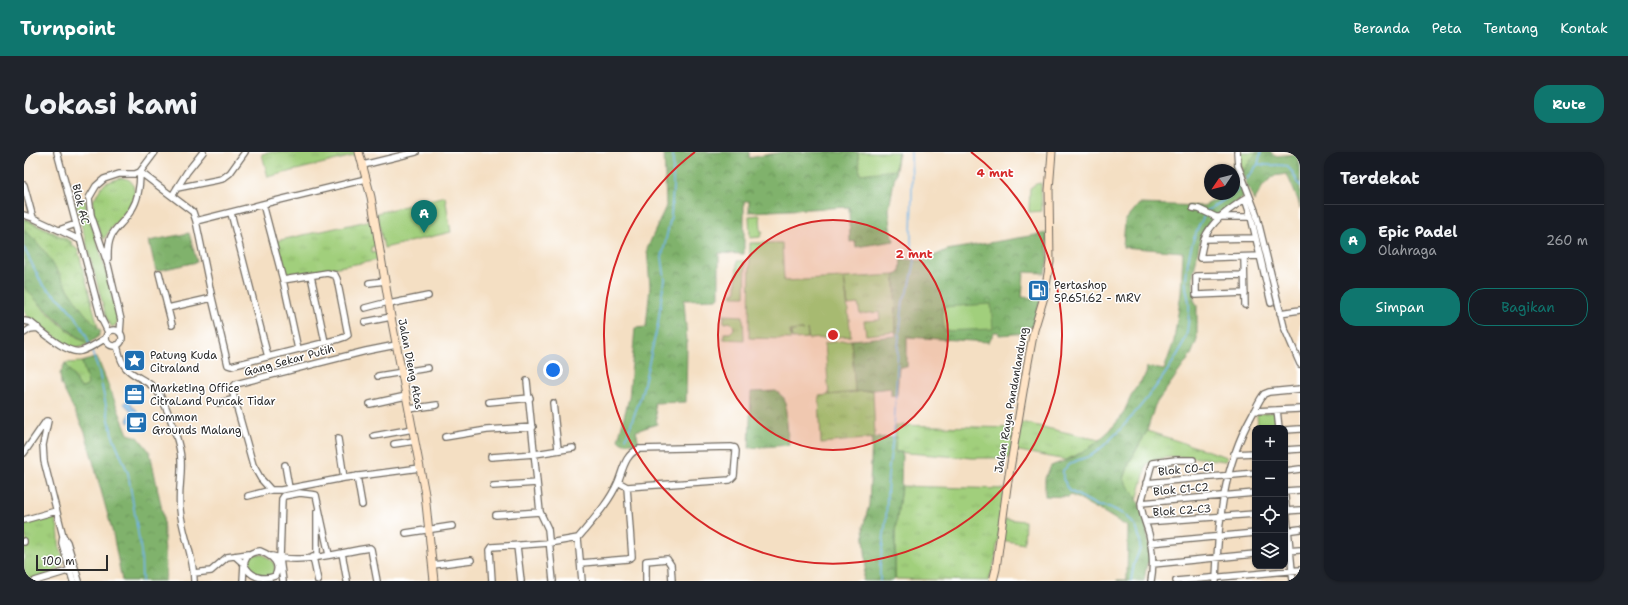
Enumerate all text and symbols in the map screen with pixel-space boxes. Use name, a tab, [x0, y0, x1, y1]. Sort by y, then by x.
text: Turnpoint	[20, 16, 116, 41]
text: Beranda	[1353, 19, 1410, 37]
text: Peta	[1432, 19, 1462, 37]
text: Tentang	[1484, 19, 1538, 37]
text: Kontak	[1560, 19, 1608, 37]
text: Lokasi kami	[24, 85, 198, 123]
button: Rute	[1534, 85, 1604, 123]
north arrow	[1204, 164, 1240, 200]
text: 4 mnt	[976, 165, 1014, 181]
text: Terdekat	[1340, 167, 1420, 189]
street label: Blok AC	[68, 182, 93, 226]
pin: A	[411, 200, 437, 233]
text: Epic Padel	[1378, 222, 1458, 242]
text: A	[1348, 232, 1358, 249]
text: 260 m	[1546, 232, 1588, 249]
text: Olahraga	[1378, 242, 1437, 259]
text: 2 mnt	[895, 246, 933, 262]
fuel station icon: Pertashop 5P.651.62 - MRV	[1025, 278, 1051, 304]
place label: Pertashop 5P.651.62 - MRV	[1054, 278, 1142, 306]
button: Simpan	[1340, 288, 1460, 326]
button: Bagikan	[1468, 288, 1588, 326]
street label: Jalan Dieng Atas	[394, 317, 427, 411]
street label: Jalan Raya Pandanlandung	[991, 326, 1032, 474]
centre of rings	[826, 328, 840, 342]
street label: Gang Sekar Putih	[242, 341, 336, 380]
place icon: Patung Kuda Citraland	[121, 348, 147, 374]
place label: Patung Kuda Citraland	[150, 348, 217, 376]
your location	[543, 360, 563, 380]
office icon: Marketing Office CitraLand Puncak Tidar	[121, 381, 147, 407]
place label: Marketing Office CitraLand Puncak Tidar	[150, 381, 276, 409]
cafe icon: Common Grounds Malang	[123, 410, 149, 436]
place label: Common Grounds Malang	[152, 410, 242, 438]
map controls	[1252, 425, 1288, 569]
button: +	[1252, 425, 1288, 461]
street label: Blok C0-C1	[1157, 460, 1215, 479]
button: −	[1252, 461, 1288, 497]
street label: Blok C1-C2	[1153, 480, 1210, 499]
button: locate	[1252, 497, 1288, 533]
street label: Blok C2-C3	[1152, 501, 1212, 520]
button: layers	[1252, 533, 1288, 569]
scale bar	[36, 553, 108, 572]
text: 100 m	[42, 554, 75, 569]

